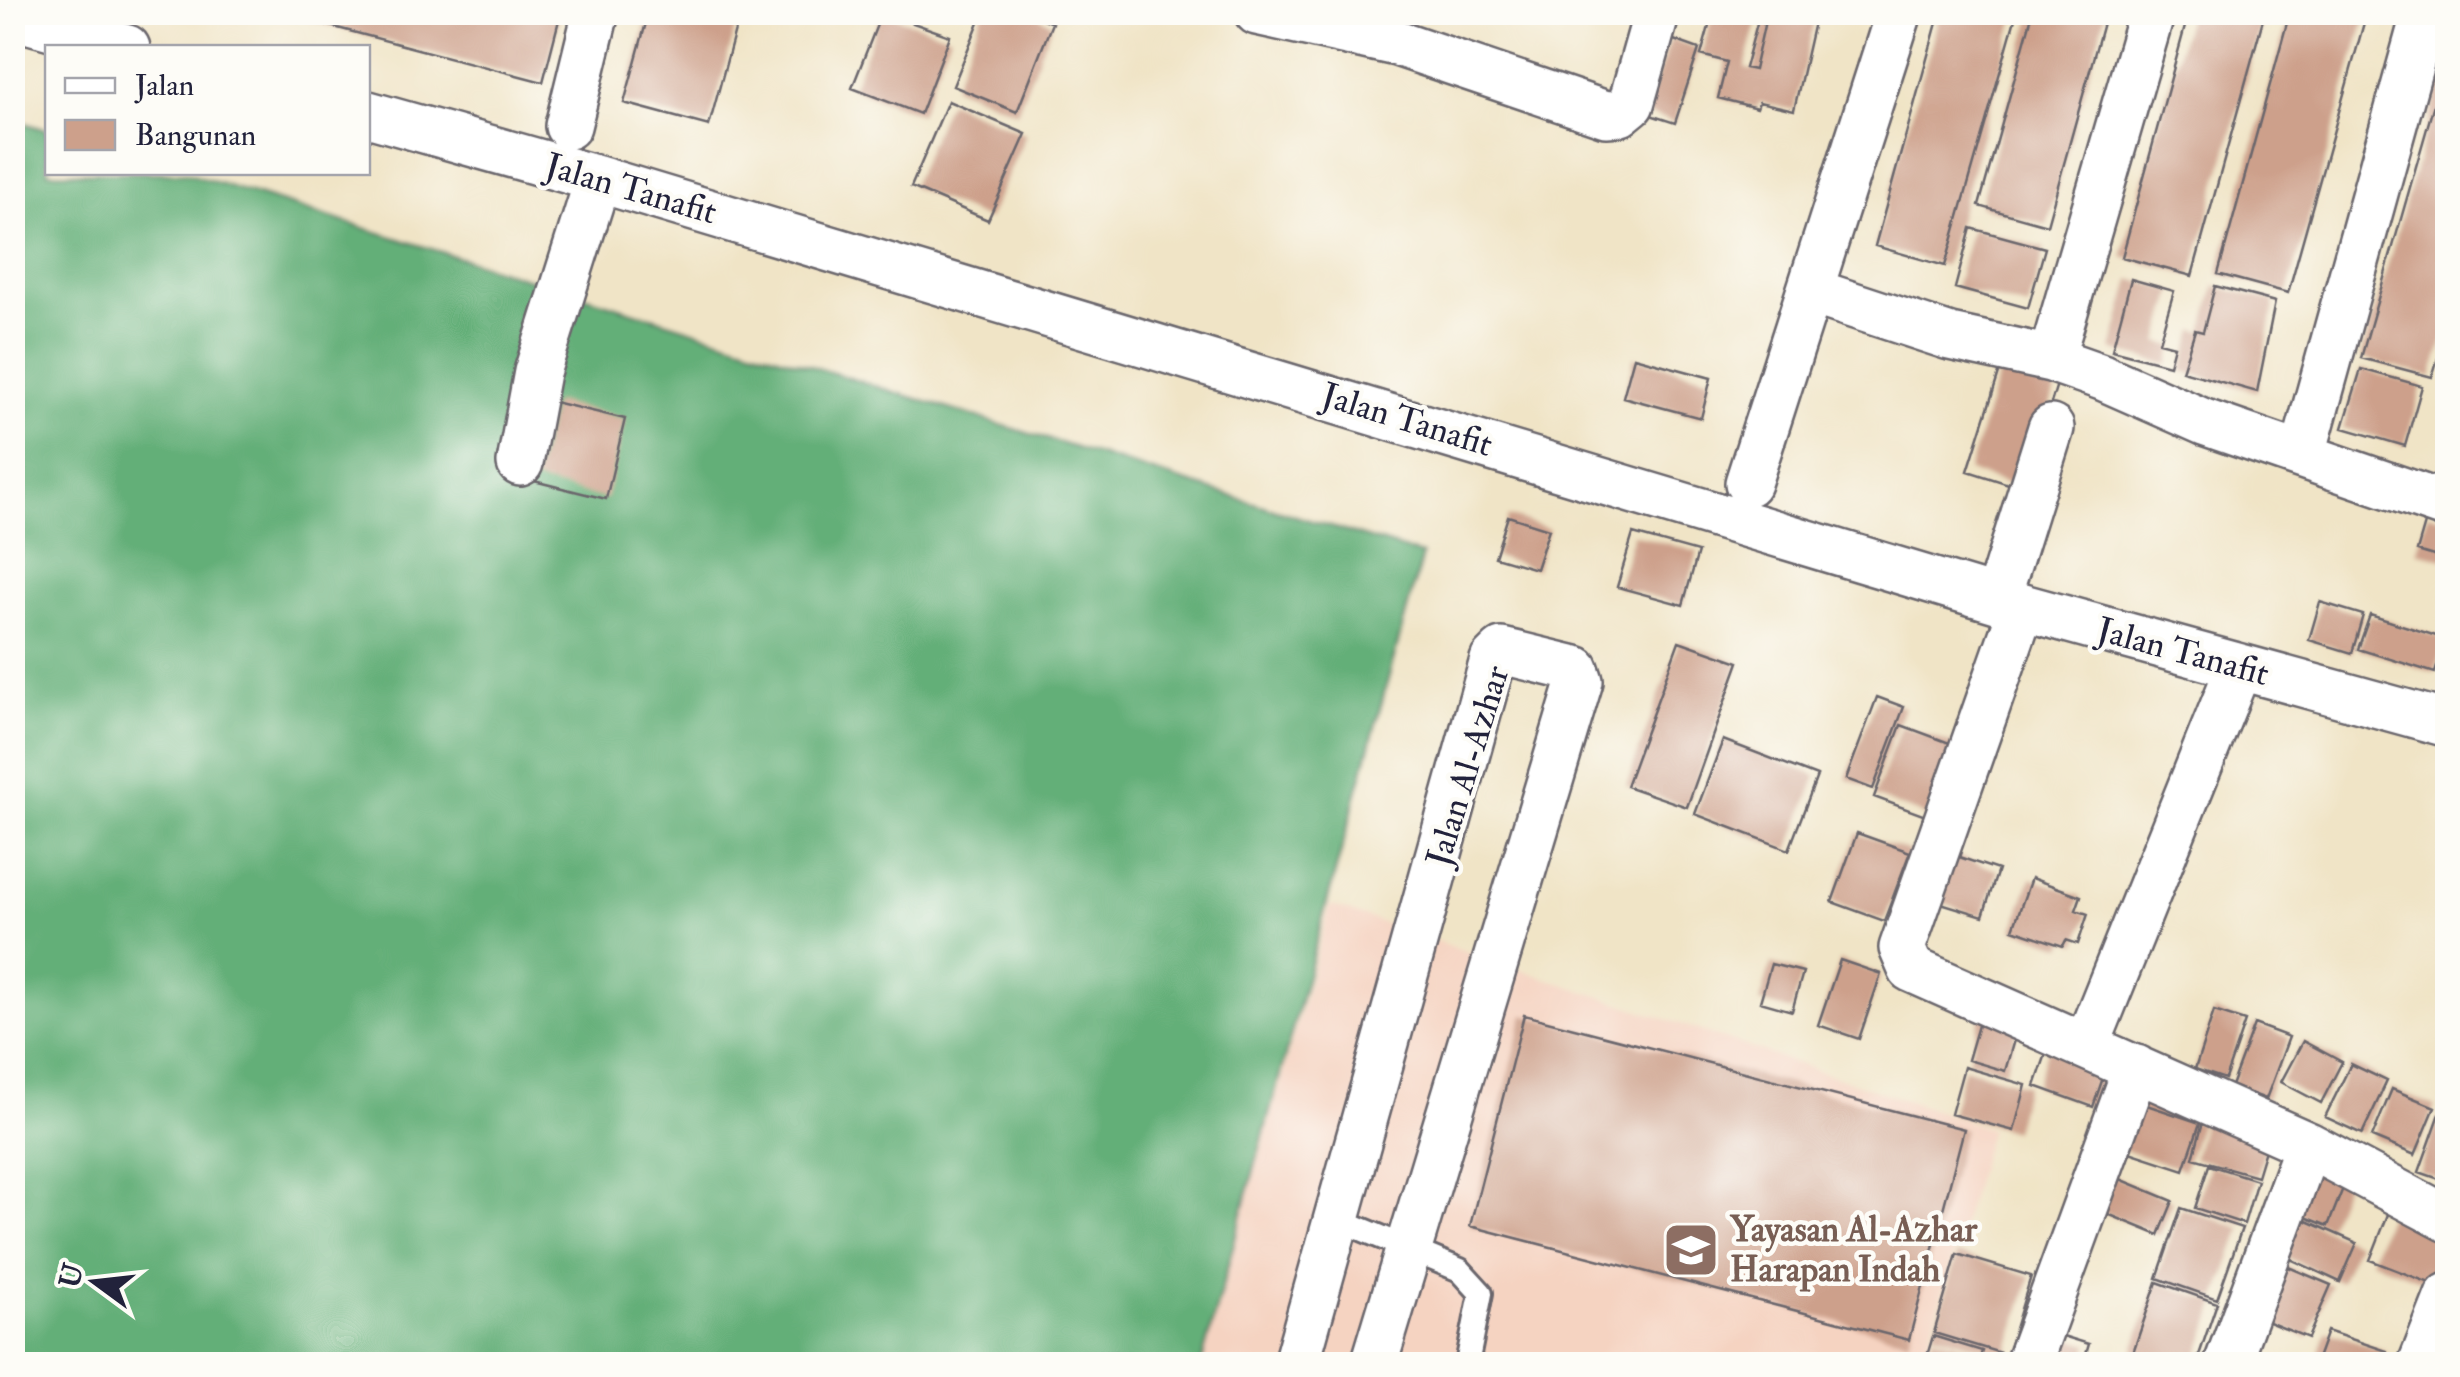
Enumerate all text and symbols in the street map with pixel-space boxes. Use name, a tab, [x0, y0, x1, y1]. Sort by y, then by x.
legend	[45, 45, 370, 175]
text: Jalan	[134, 67, 194, 104]
text: Bangunan	[135, 117, 256, 154]
street label: Jalan Tanafit	[539, 143, 722, 234]
street label: Jalan Tanafit	[1315, 373, 1498, 467]
street label: Jalan Tanafit	[2091, 608, 2274, 696]
street label: Jalan Al-Azhar	[1416, 660, 1519, 873]
place label: Yayasan Al-Azhar Harapan Indah	[1729, 1208, 1978, 1292]
school or university icon: Yayasan Al-Azhar Harapan Indah	[1661, 1220, 1721, 1280]
north arrow	[45, 1232, 145, 1332]
text: U	[52, 1260, 92, 1292]

